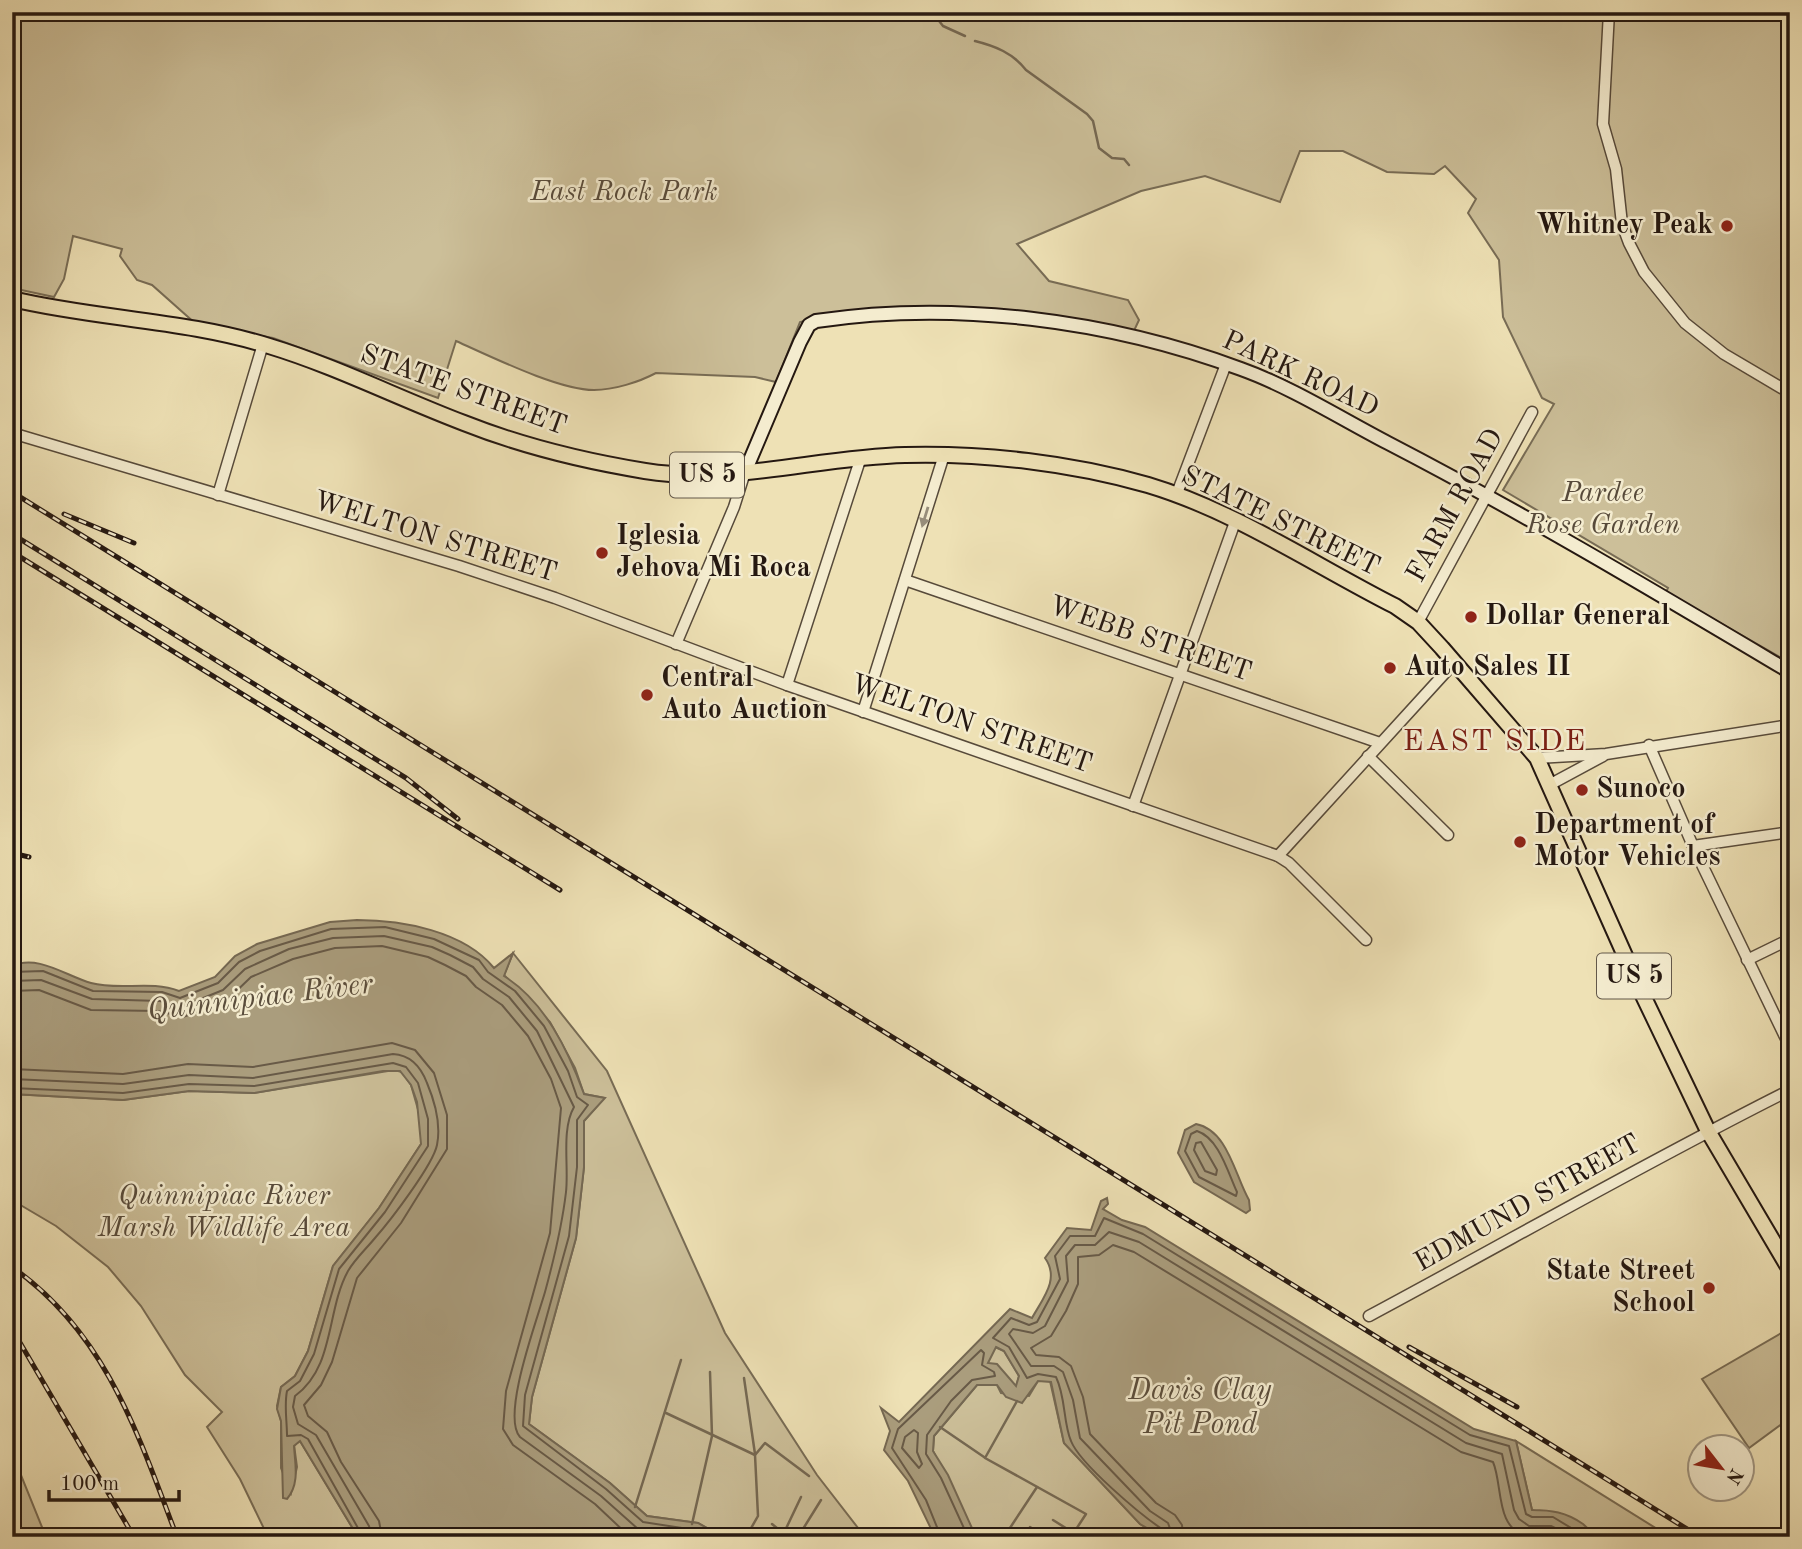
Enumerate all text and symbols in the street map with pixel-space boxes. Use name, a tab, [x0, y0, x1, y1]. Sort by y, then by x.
park label: East Rock Park	[529, 179, 718, 207]
place label: Whitney Peak	[1536, 212, 1713, 240]
marker: Whitney Peak	[1719, 218, 1735, 234]
street label: PARK ROAD	[1218, 327, 1382, 423]
street label: STATE STREET	[356, 341, 570, 441]
street label: FARM ROAD	[1402, 425, 1510, 587]
road number: US 5	[670, 453, 744, 498]
street label: STATE STREET	[1176, 462, 1384, 582]
park label: Pardee Rose Garden	[1525, 480, 1680, 540]
street label: WELTON STREET	[310, 488, 560, 588]
one-way arrow	[919, 507, 929, 528]
place label: Iglesia Jehova Mi Roca	[616, 523, 811, 583]
marker: Iglesia Jehova Mi Roca	[594, 545, 610, 561]
street label: WEBB STREET	[1045, 592, 1255, 688]
place label: Dollar General	[1485, 603, 1670, 631]
marker: Dollar General	[1463, 609, 1479, 625]
place label: Auto Sales II	[1404, 654, 1571, 682]
marker: Auto Sales II	[1382, 660, 1398, 676]
place label: Central Auto Auction	[661, 665, 827, 725]
street label: WELTON STREET	[847, 671, 1095, 779]
marker: Central Auto Auction	[639, 687, 655, 703]
district label: EAST SIDE	[1403, 727, 1587, 757]
place label: Sunoco	[1596, 776, 1686, 804]
marker: Sunoco	[1574, 782, 1590, 798]
place label: Department of Motor Vehicles	[1534, 812, 1720, 872]
marker: Department of Motor Vehicles	[1512, 834, 1528, 850]
road number: US 5	[1597, 953, 1671, 998]
water label: Quinnipiac River	[145, 969, 376, 1027]
street label: EDMUND STREET	[1410, 1130, 1646, 1278]
park label: Quinnipiac River Marsh Wildlife Area	[97, 1183, 350, 1243]
place label: State Street School	[1546, 1258, 1695, 1318]
marker: State Street School	[1701, 1280, 1717, 1296]
water label: Davis Clay Pit Pond	[1127, 1376, 1272, 1440]
north arrow	[1686, 1434, 1756, 1504]
scale bar	[49, 1458, 178, 1502]
text: N	[1721, 1464, 1745, 1487]
text: 100 m	[60, 1474, 119, 1495]

